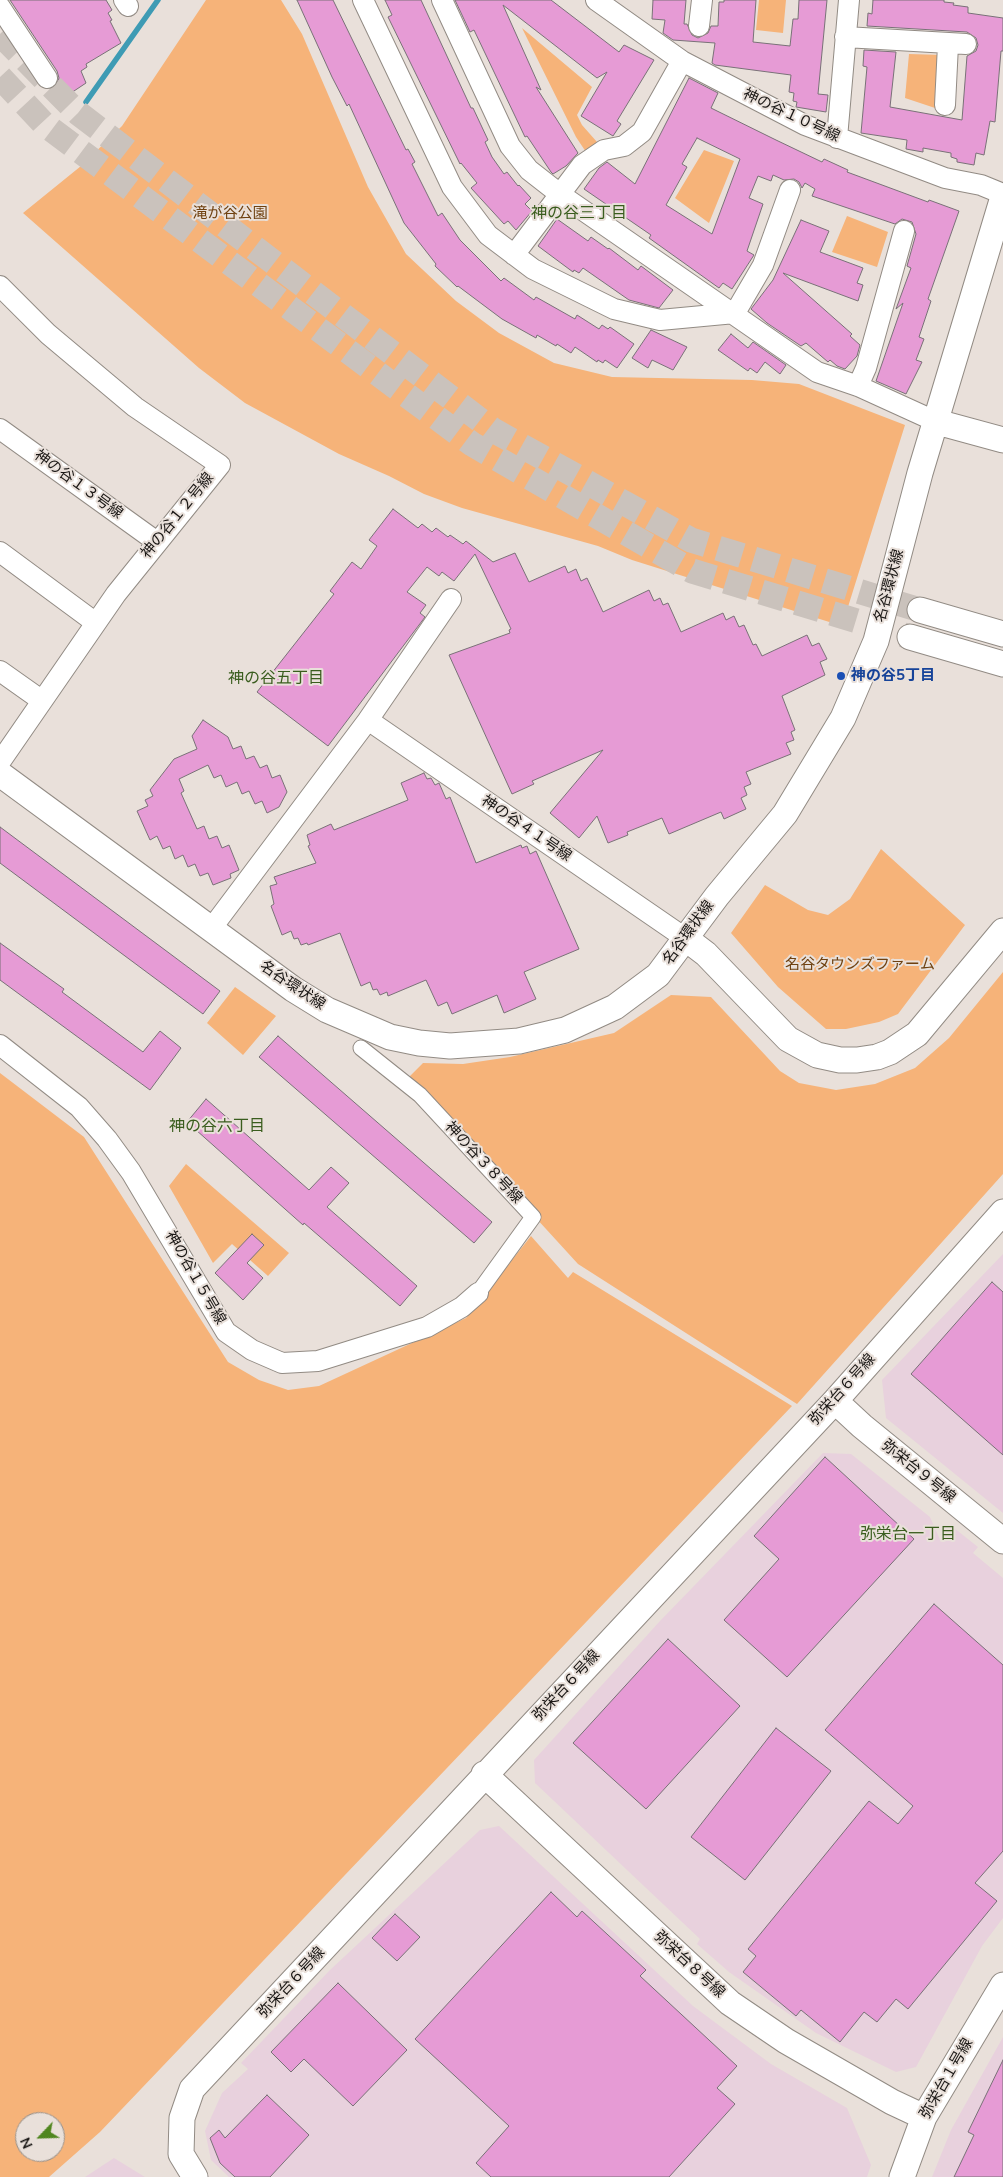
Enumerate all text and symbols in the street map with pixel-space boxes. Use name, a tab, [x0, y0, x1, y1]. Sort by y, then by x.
street label: 神の谷１０号線	[740, 86, 842, 146]
district label: 神の谷三丁目	[531, 204, 627, 224]
park label: 滝が谷公園	[193, 205, 267, 223]
street label: 神の谷１３号線	[30, 447, 126, 523]
street label: 神の谷１２号線	[138, 470, 218, 562]
street label: 名谷環状線	[872, 547, 908, 625]
place label: 神の谷5丁目	[851, 667, 935, 685]
district label: 神の谷五丁目	[228, 669, 324, 689]
marker: 神の谷5丁目	[835, 670, 847, 682]
street label: 神の谷４１号線	[477, 792, 575, 866]
street label: 名谷環状線	[660, 897, 718, 969]
park label: 名谷タウンズファーム	[785, 956, 935, 974]
street label: 名谷環状線	[256, 958, 328, 1014]
district label: 神の谷六丁目	[169, 1117, 265, 1137]
street label: 神の谷３８号線	[441, 1118, 525, 1208]
street label: 神の谷１５号線	[161, 1228, 229, 1328]
street label: 弥栄台６号線	[806, 1351, 880, 1429]
street label: 弥栄台９号線	[877, 1437, 959, 1507]
district label: 弥栄台一丁目	[860, 1525, 956, 1545]
street label: 弥栄台６号線	[530, 1647, 604, 1725]
street label: 弥栄台８号線	[650, 1928, 728, 2002]
street label: 弥栄台６号線	[255, 1944, 329, 2022]
street label: 弥栄台１号線	[917, 2036, 977, 2122]
north arrow	[15, 2112, 65, 2162]
text: N	[16, 2134, 38, 2152]

